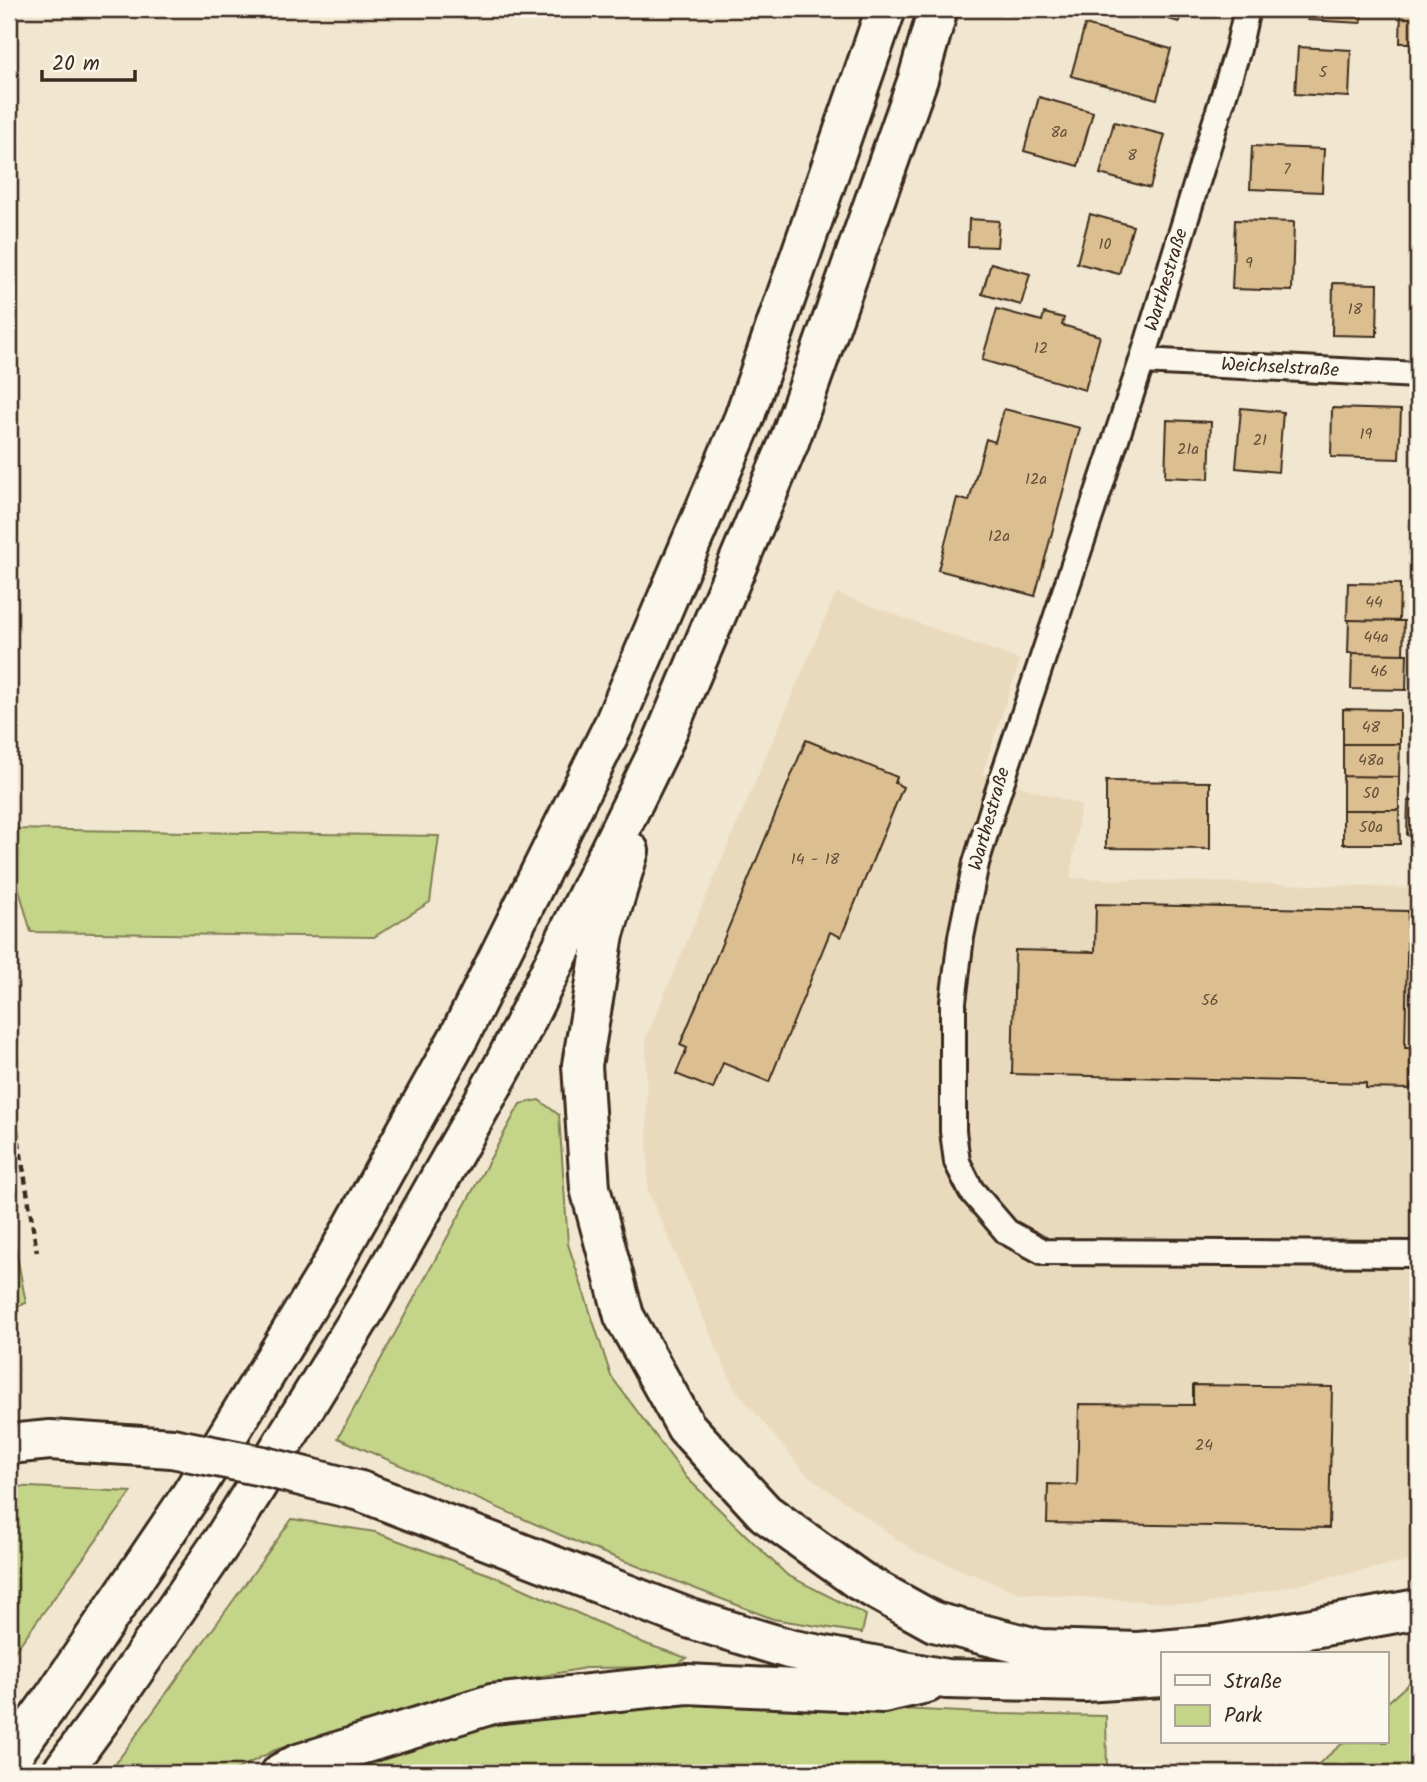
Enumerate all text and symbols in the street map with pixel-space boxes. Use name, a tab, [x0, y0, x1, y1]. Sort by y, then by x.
scale bar	[42, 38, 135, 82]
text: 20 m	[52, 48, 100, 81]
house number: 5	[1319, 60, 1329, 85]
house number: 8a	[1050, 120, 1068, 145]
house number: 8	[1127, 143, 1137, 168]
house number: 7	[1283, 157, 1291, 182]
street label: Warthestraße	[1137, 224, 1197, 335]
house number: 10	[1098, 232, 1112, 257]
house number: 9	[1245, 251, 1253, 276]
house number: 18	[1348, 297, 1363, 322]
house number: 12	[1034, 336, 1048, 361]
street label: Weichselstraße	[1220, 350, 1340, 386]
house number: 19	[1360, 422, 1373, 447]
house number: 21	[1253, 428, 1267, 453]
house number: 21a	[1177, 437, 1199, 462]
house number: 12a	[1025, 467, 1047, 492]
house number: 12a	[988, 524, 1010, 549]
house number: 44	[1365, 590, 1383, 615]
house number: 44a	[1363, 625, 1389, 650]
house number: 46	[1370, 659, 1388, 684]
house number: 48	[1362, 715, 1381, 740]
house number: 48a	[1358, 748, 1384, 773]
street label: Warthestraße	[961, 763, 1019, 874]
house number: 50	[1363, 781, 1379, 806]
house number: 50a	[1359, 815, 1383, 840]
house number: 14 - 18	[791, 847, 840, 872]
house number: 56	[1201, 988, 1219, 1013]
house number: 24	[1195, 1433, 1213, 1458]
legend	[1161, 1652, 1388, 1744]
text: Straße	[1224, 1666, 1282, 1699]
text: Park	[1224, 1700, 1262, 1733]

